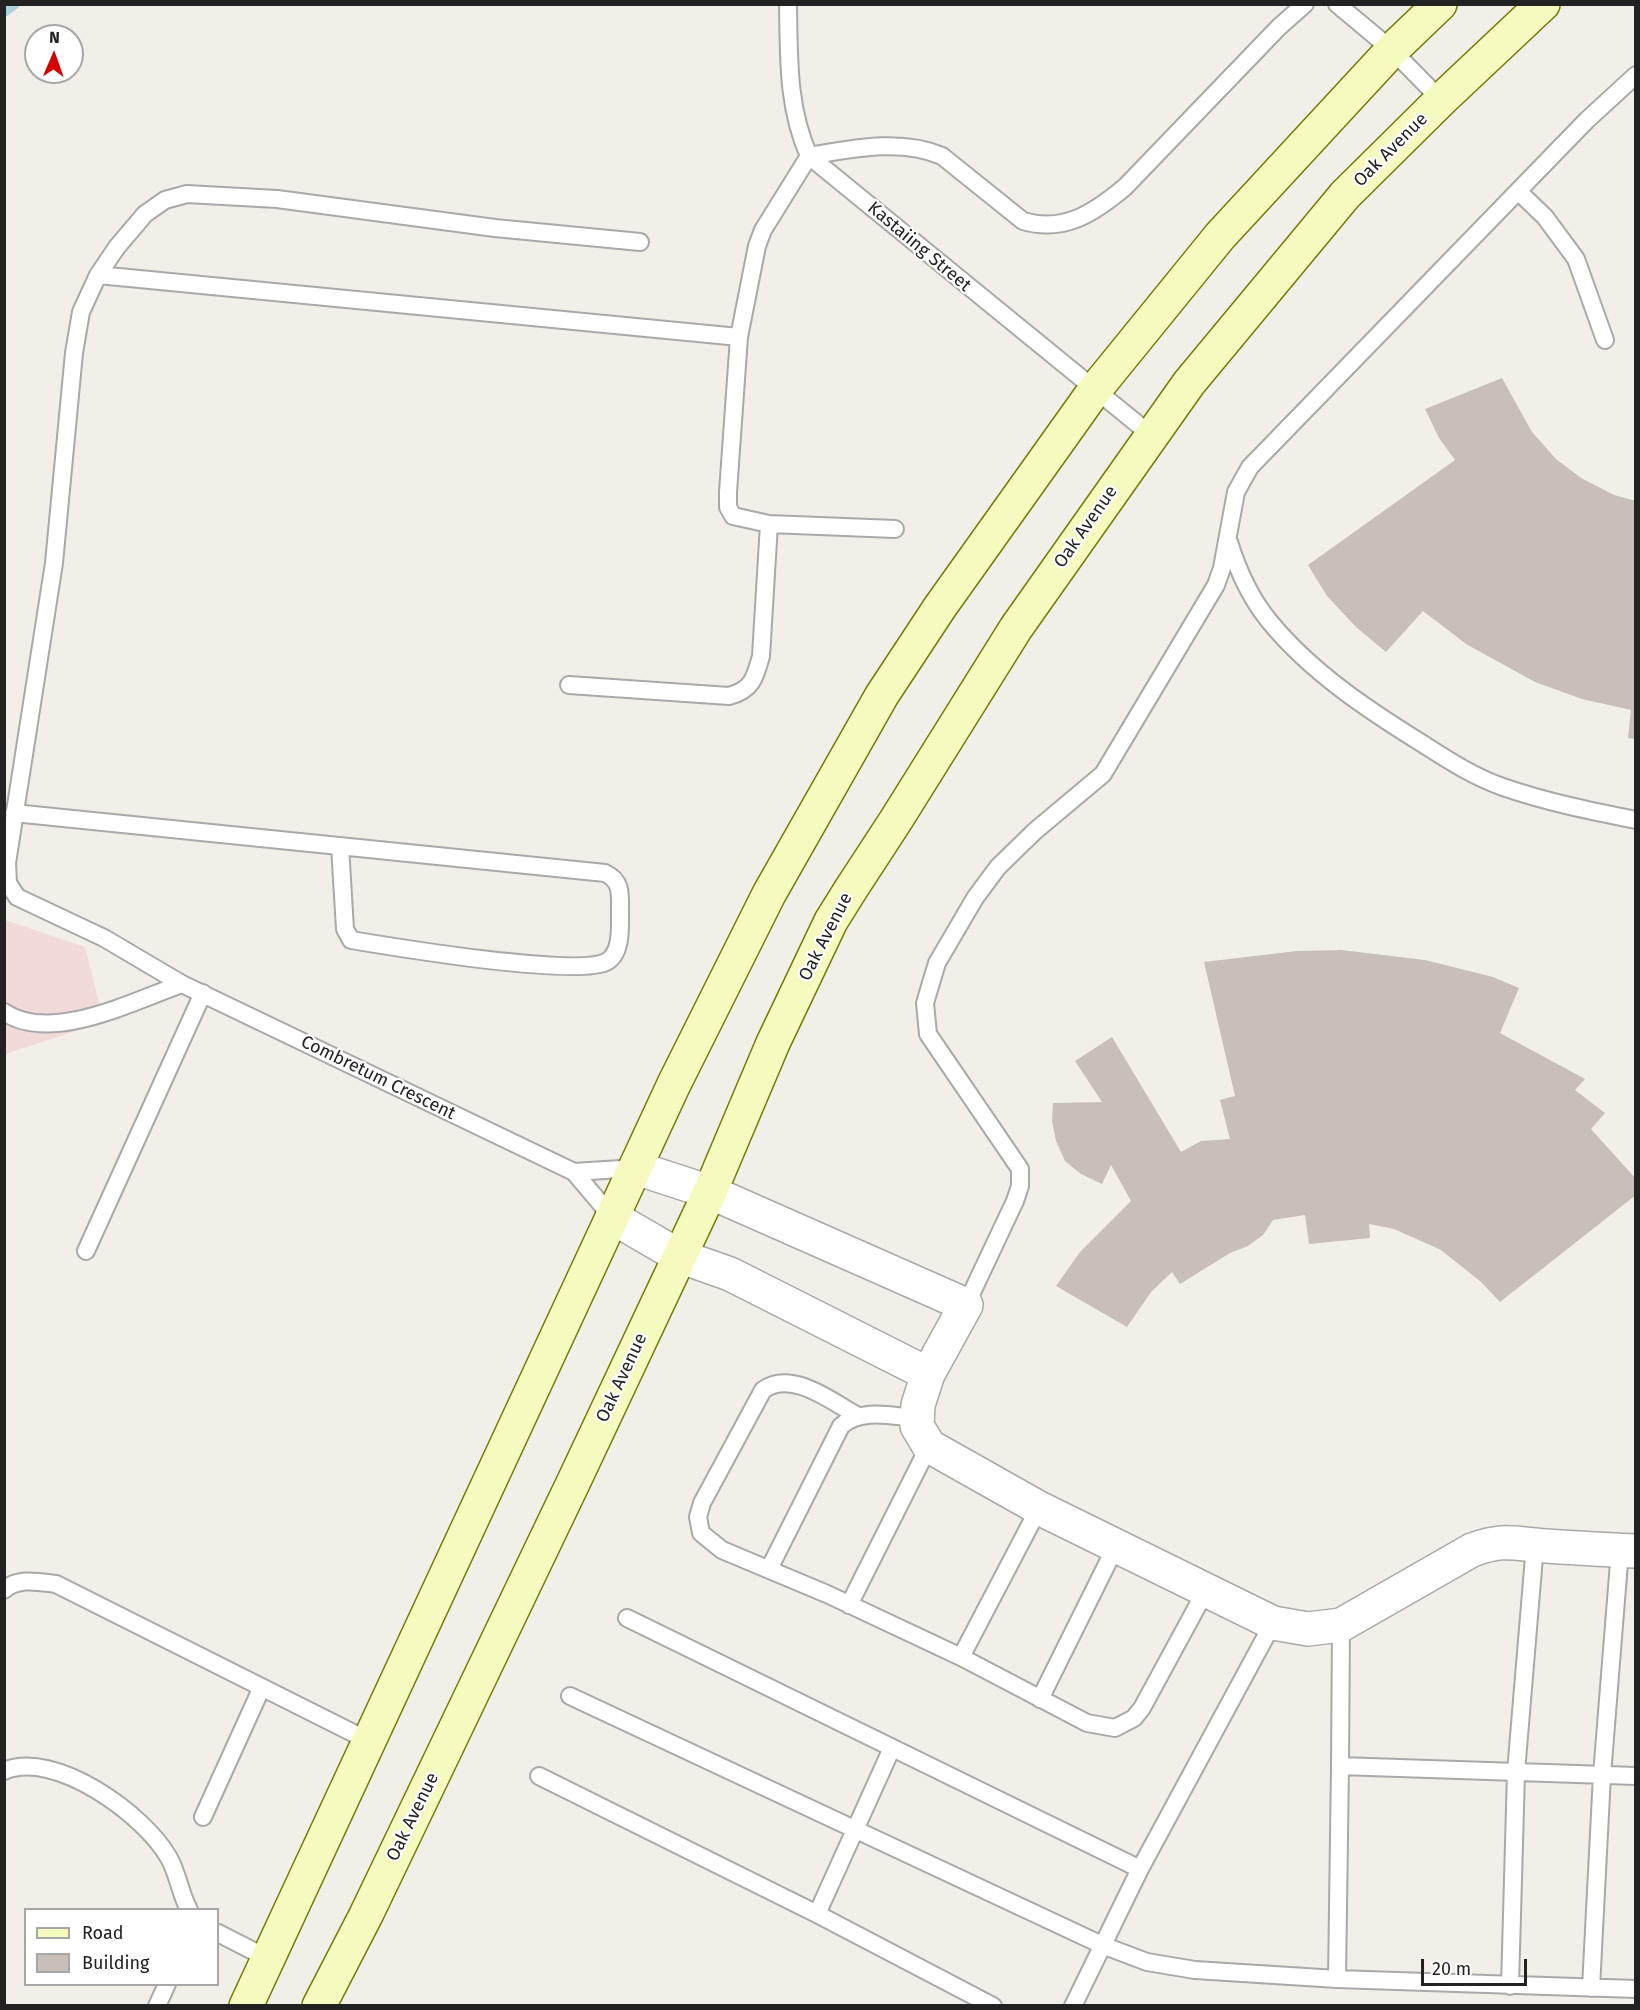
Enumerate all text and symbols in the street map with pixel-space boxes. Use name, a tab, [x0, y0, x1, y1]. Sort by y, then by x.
north arrow	[24, 24, 84, 84]
text: N	[49, 28, 60, 47]
street label: Oak Avenue	[1349, 108, 1433, 192]
street label: Kastaiing Street	[863, 197, 975, 297]
street label: Oak Avenue	[1050, 482, 1122, 572]
street label: Oak Avenue	[795, 889, 857, 985]
street label: Combretum Crescent	[297, 1031, 459, 1125]
street label: Oak Avenue	[592, 1330, 652, 1426]
street label: Oak Avenue	[382, 1769, 444, 1865]
legend	[24, 1908, 219, 1986]
text: Road	[82, 1922, 124, 1944]
scale bar	[1424, 1947, 1530, 1985]
text: Building	[82, 1952, 149, 1974]
text: 20 m	[1432, 1958, 1471, 1980]

